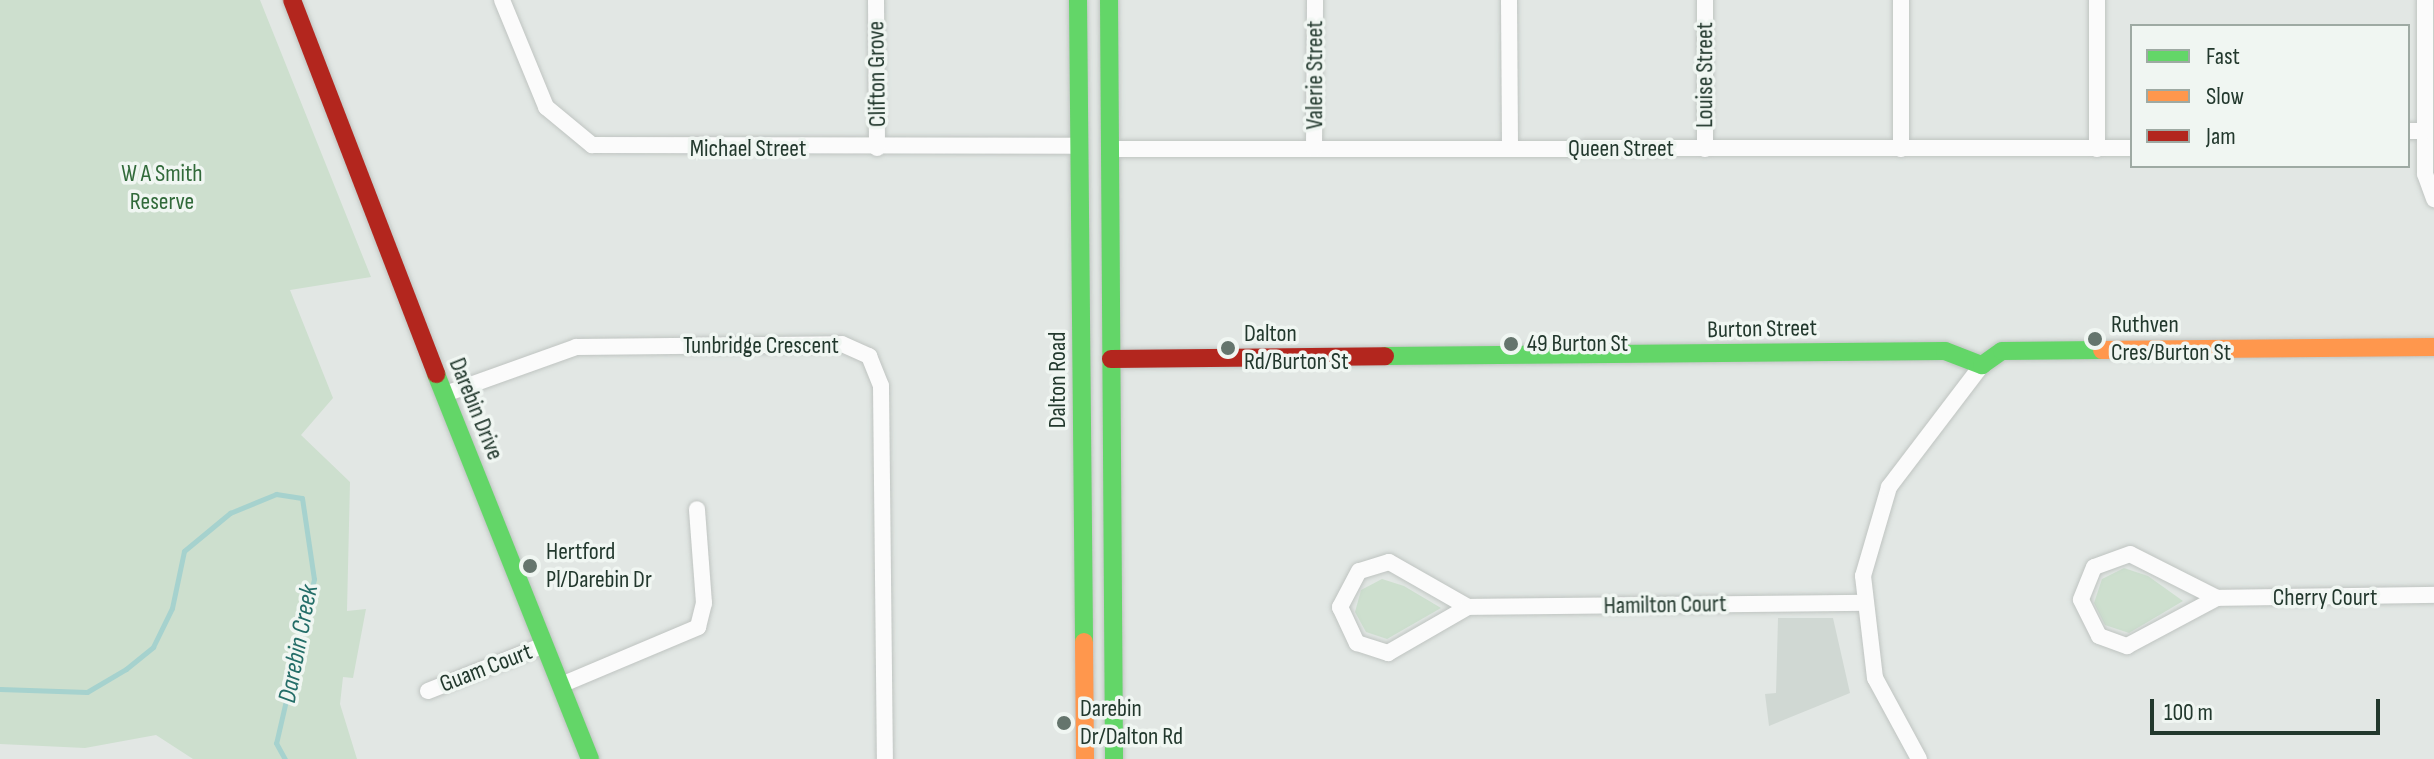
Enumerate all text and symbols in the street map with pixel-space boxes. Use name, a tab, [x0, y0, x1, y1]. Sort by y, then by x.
street label: Clifton Grove	[862, 21, 892, 127]
street label: Valerie Street	[1301, 21, 1329, 129]
street label: Louise Street	[1691, 22, 1719, 128]
legend	[2130, 24, 2410, 168]
text: Fast	[2206, 42, 2240, 71]
text: Slow	[2206, 82, 2244, 111]
text: Jam	[2206, 122, 2236, 151]
street label: Michael Street	[690, 135, 806, 163]
street label: Queen Street	[1568, 135, 1674, 163]
park label: W A Smith Reserve	[121, 160, 203, 216]
place label: Ruthven Cres/Burton St	[2111, 311, 2231, 367]
street label: Burton Street	[1707, 314, 1817, 344]
place label: Dalton Rd/Burton St	[1244, 320, 1348, 376]
place label: 49 Burton St	[1527, 330, 1628, 358]
marker: Ruthven Cres/Burton St	[2086, 330, 2104, 348]
street label: Tunbridge Crescent	[683, 332, 839, 360]
street label: Dalton Road	[1044, 332, 1072, 428]
marker: 49 Burton St	[1502, 335, 1520, 353]
marker: Dalton Rd/Burton St	[1219, 339, 1237, 357]
street label: Darebin Drive	[443, 354, 509, 464]
place label: Hertford Pl/Darebin Dr	[546, 538, 652, 594]
marker: Hertford Pl/Darebin Dr	[521, 557, 539, 575]
water label: Darebin Creek	[272, 582, 326, 706]
street label: Cherry Court	[2273, 584, 2377, 612]
street label: Hamilton Court	[1603, 590, 1727, 620]
street label: Guam Court	[436, 637, 536, 699]
scale bar	[2154, 683, 2384, 733]
place label: Darebin Dr/Dalton Rd	[1080, 695, 1183, 751]
text: 100 m	[2164, 698, 2213, 727]
marker: Darebin Dr/Dalton Rd	[1055, 714, 1073, 732]

